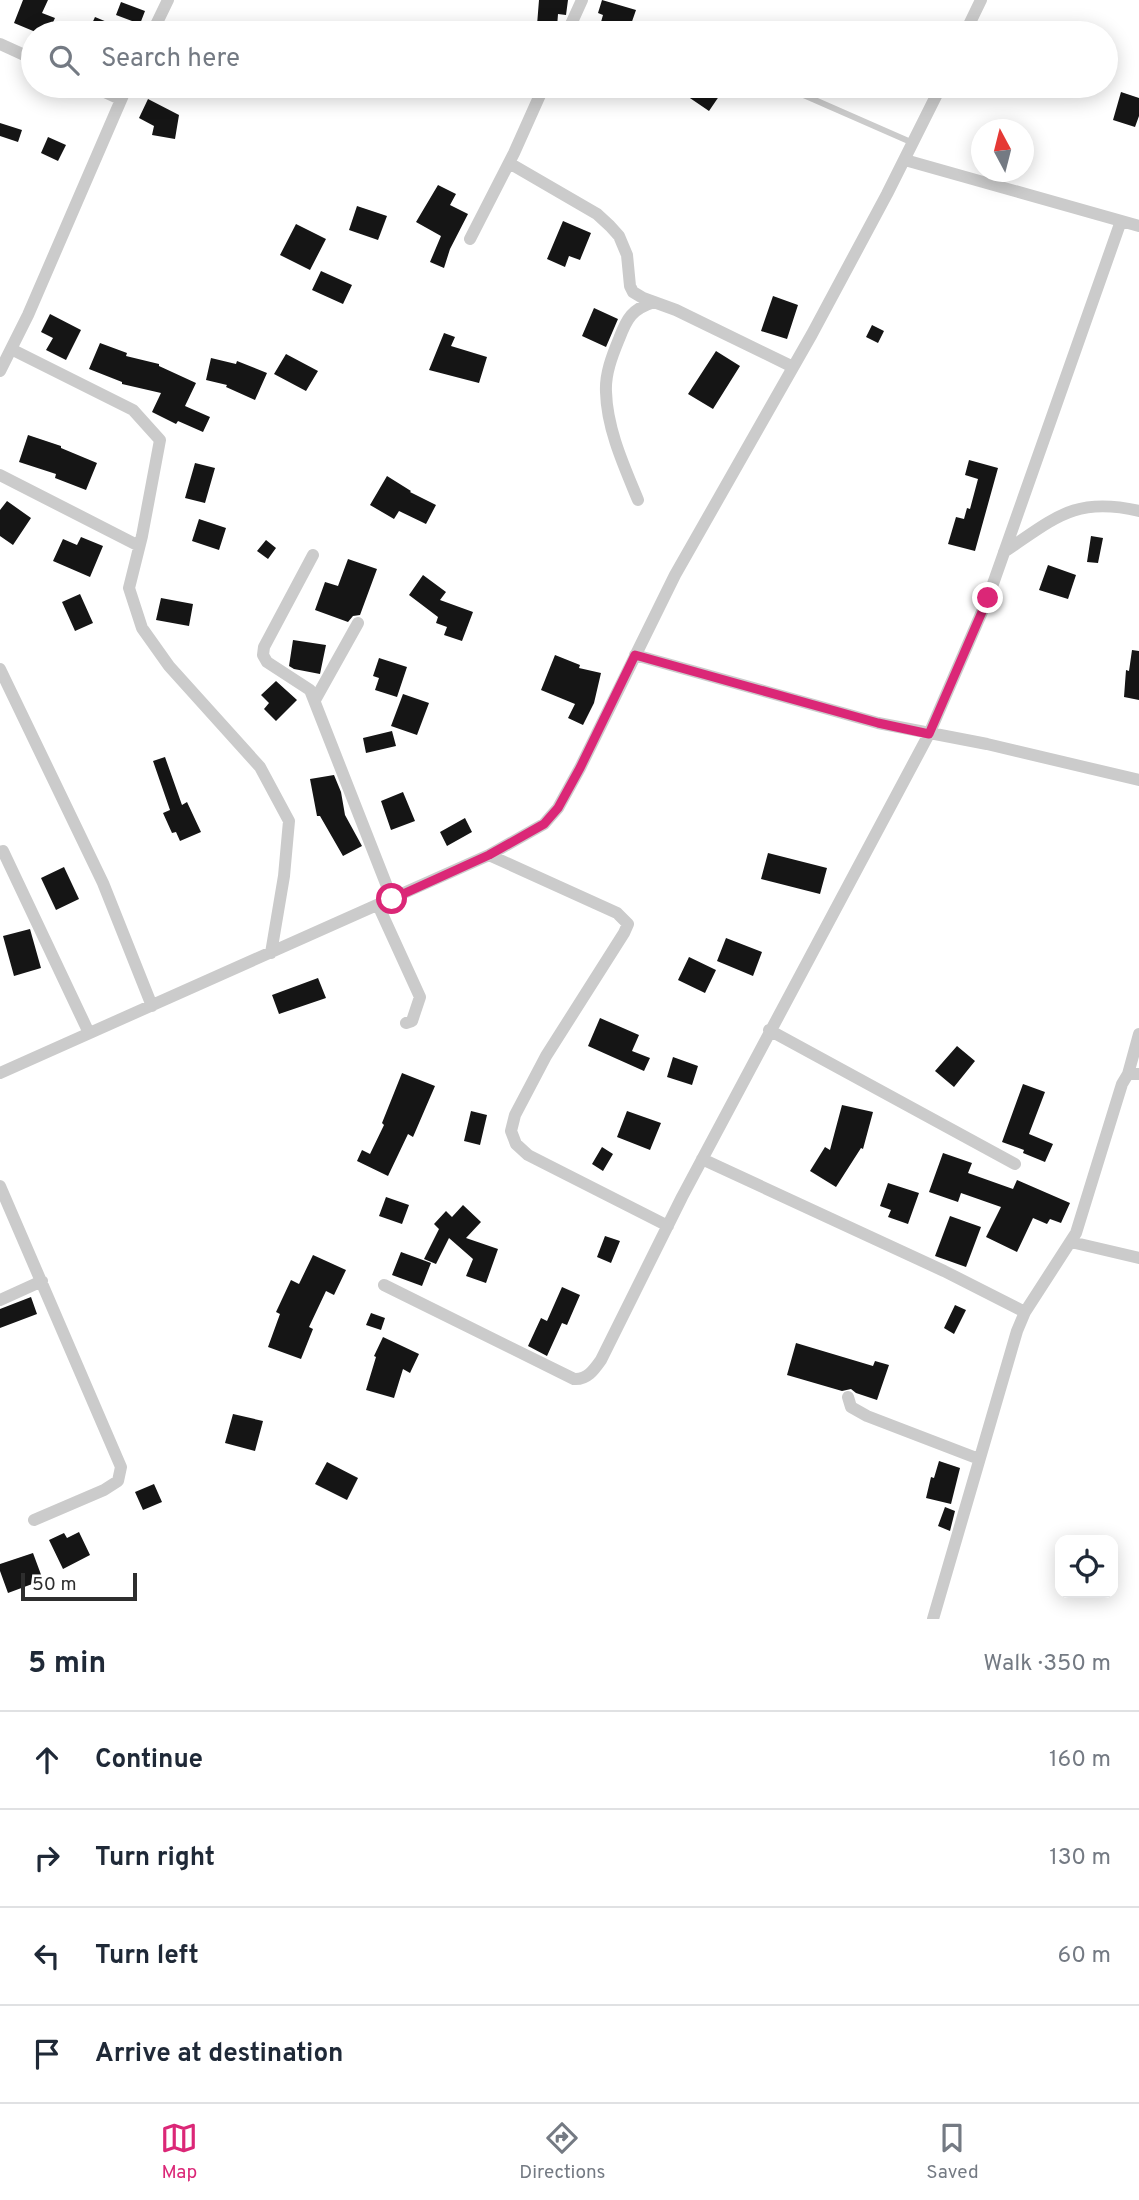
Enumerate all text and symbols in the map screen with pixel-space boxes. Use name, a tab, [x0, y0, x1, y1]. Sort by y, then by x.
search box	[21, 21, 1118, 98]
icon: search	[45, 41, 83, 79]
text: Search here	[101, 43, 240, 76]
north arrow	[971, 119, 1034, 182]
route end	[972, 582, 1003, 613]
route start	[376, 883, 407, 914]
map controls	[1055, 1535, 1118, 1598]
button: locate	[1055, 1535, 1118, 1598]
scale bar	[21, 1570, 136, 1602]
text: 50 m	[32, 1573, 77, 1597]
text: 5 min	[28, 1646, 106, 1683]
text: Walk · 350 m	[983, 1650, 1111, 1679]
icon: ahead	[28, 1741, 66, 1779]
text: Continue	[95, 1744, 203, 1777]
text: 160 m	[1049, 1746, 1111, 1775]
icon: right	[28, 1839, 66, 1877]
text: Turn right	[95, 1842, 215, 1875]
text: 130 m	[1049, 1844, 1111, 1873]
icon: left	[28, 1937, 66, 1975]
text: Turn left	[95, 1940, 199, 1973]
text: 60 m	[1058, 1942, 1111, 1971]
icon: arrive	[28, 2035, 66, 2073]
text: Arrive at destination	[95, 2038, 343, 2071]
tab: Map	[160, 2119, 198, 2185]
tab: Directions	[519, 2119, 606, 2185]
tab: Saved	[926, 2119, 979, 2185]

